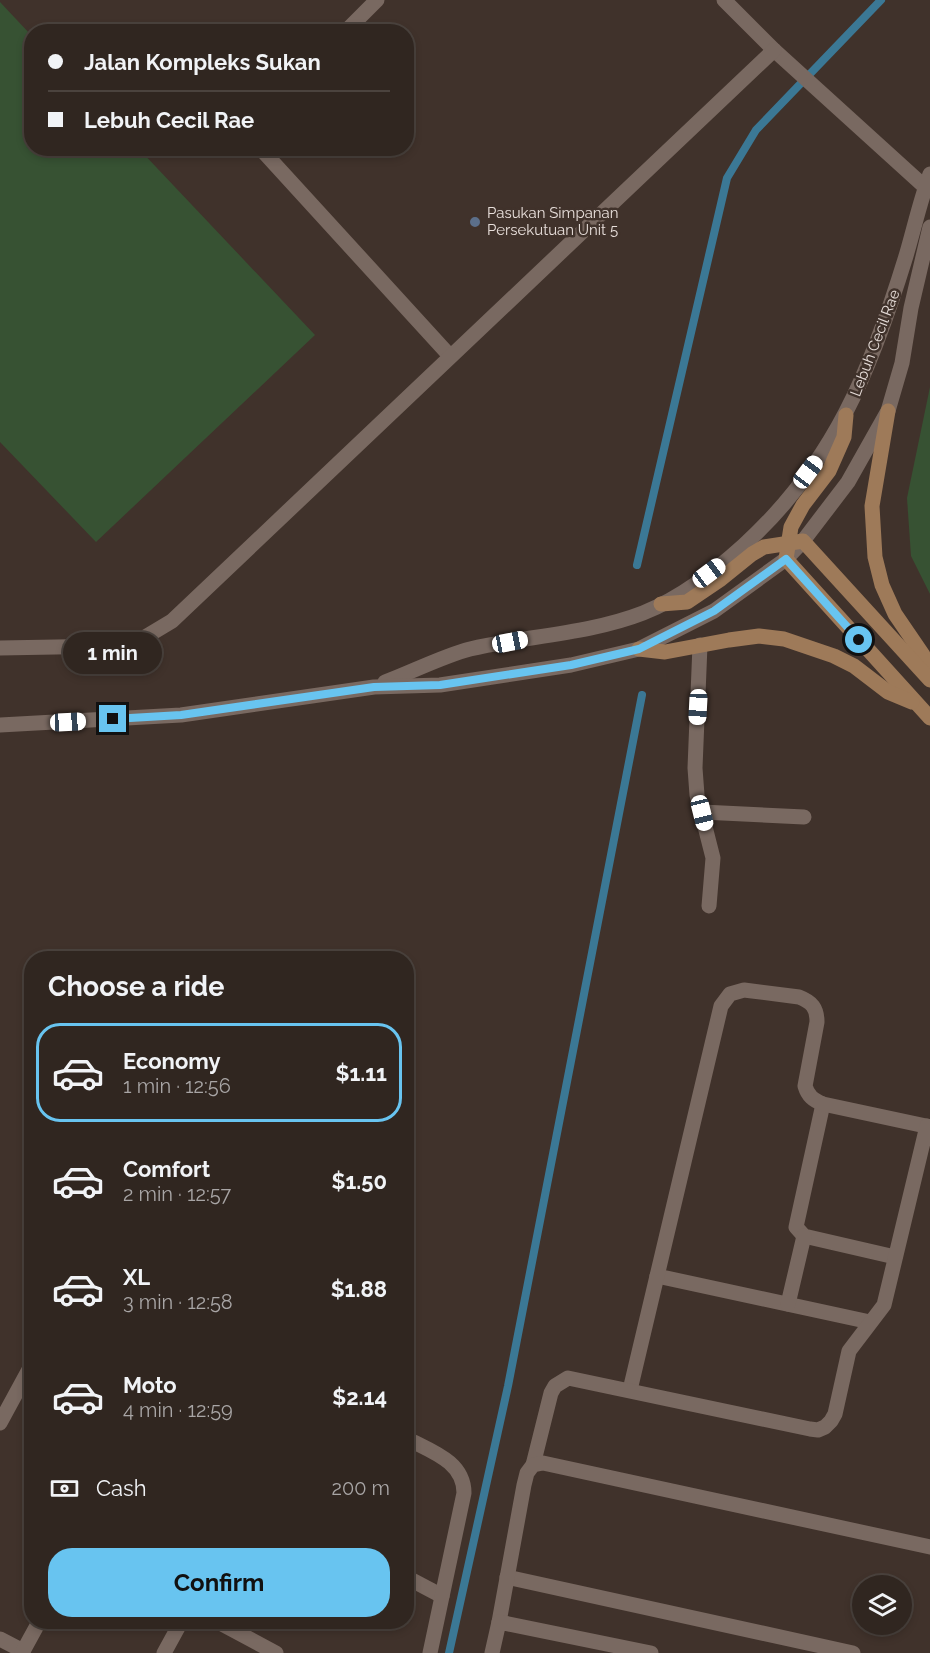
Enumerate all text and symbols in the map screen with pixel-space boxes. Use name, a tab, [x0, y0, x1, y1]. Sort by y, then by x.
text: Jalan Kompleks Sukan	[84, 49, 321, 75]
text: Lebuh Cecil Rae	[84, 107, 254, 133]
place label: Pasukan Simpanan Persekutuan Unit 5	[487, 204, 619, 239]
marker: Pasukan Simpanan Persekutuan Unit 5	[468, 215, 482, 229]
street label: Lebuh Cecil Rae	[846, 287, 904, 399]
car	[790, 452, 826, 492]
car	[689, 555, 729, 591]
route start	[845, 626, 872, 653]
car	[491, 630, 529, 654]
callout: 1 min	[63, 632, 162, 674]
text: 1 min	[87, 641, 138, 665]
car	[688, 689, 708, 725]
route end	[99, 705, 126, 732]
car	[50, 712, 86, 732]
car	[689, 793, 715, 833]
text: Choose a ride	[48, 971, 224, 1002]
icon: car	[51, 1046, 105, 1100]
text: Economy	[123, 1048, 221, 1074]
text: $1.11	[335, 1060, 387, 1086]
text: 1 min · 12:56	[123, 1074, 231, 1098]
icon: car	[51, 1154, 105, 1208]
text: Comfort	[123, 1156, 210, 1182]
text: $1.50	[332, 1168, 387, 1194]
text: 2 min · 12:57	[123, 1182, 231, 1206]
icon: car	[51, 1262, 105, 1316]
text: XL	[123, 1264, 150, 1290]
text: $1.88	[331, 1276, 387, 1302]
text: 3 min · 12:58	[123, 1290, 233, 1314]
icon: car	[51, 1370, 105, 1424]
text: Moto	[123, 1372, 177, 1398]
text: $2.14	[332, 1384, 387, 1410]
text: 4 min · 12:59	[123, 1398, 233, 1422]
icon: cash	[48, 1472, 81, 1505]
text: Cash	[96, 1475, 147, 1501]
text: 200 m	[332, 1476, 390, 1500]
button: Confirm	[48, 1548, 390, 1617]
map controls	[852, 1575, 912, 1635]
button: layers	[852, 1575, 912, 1635]

